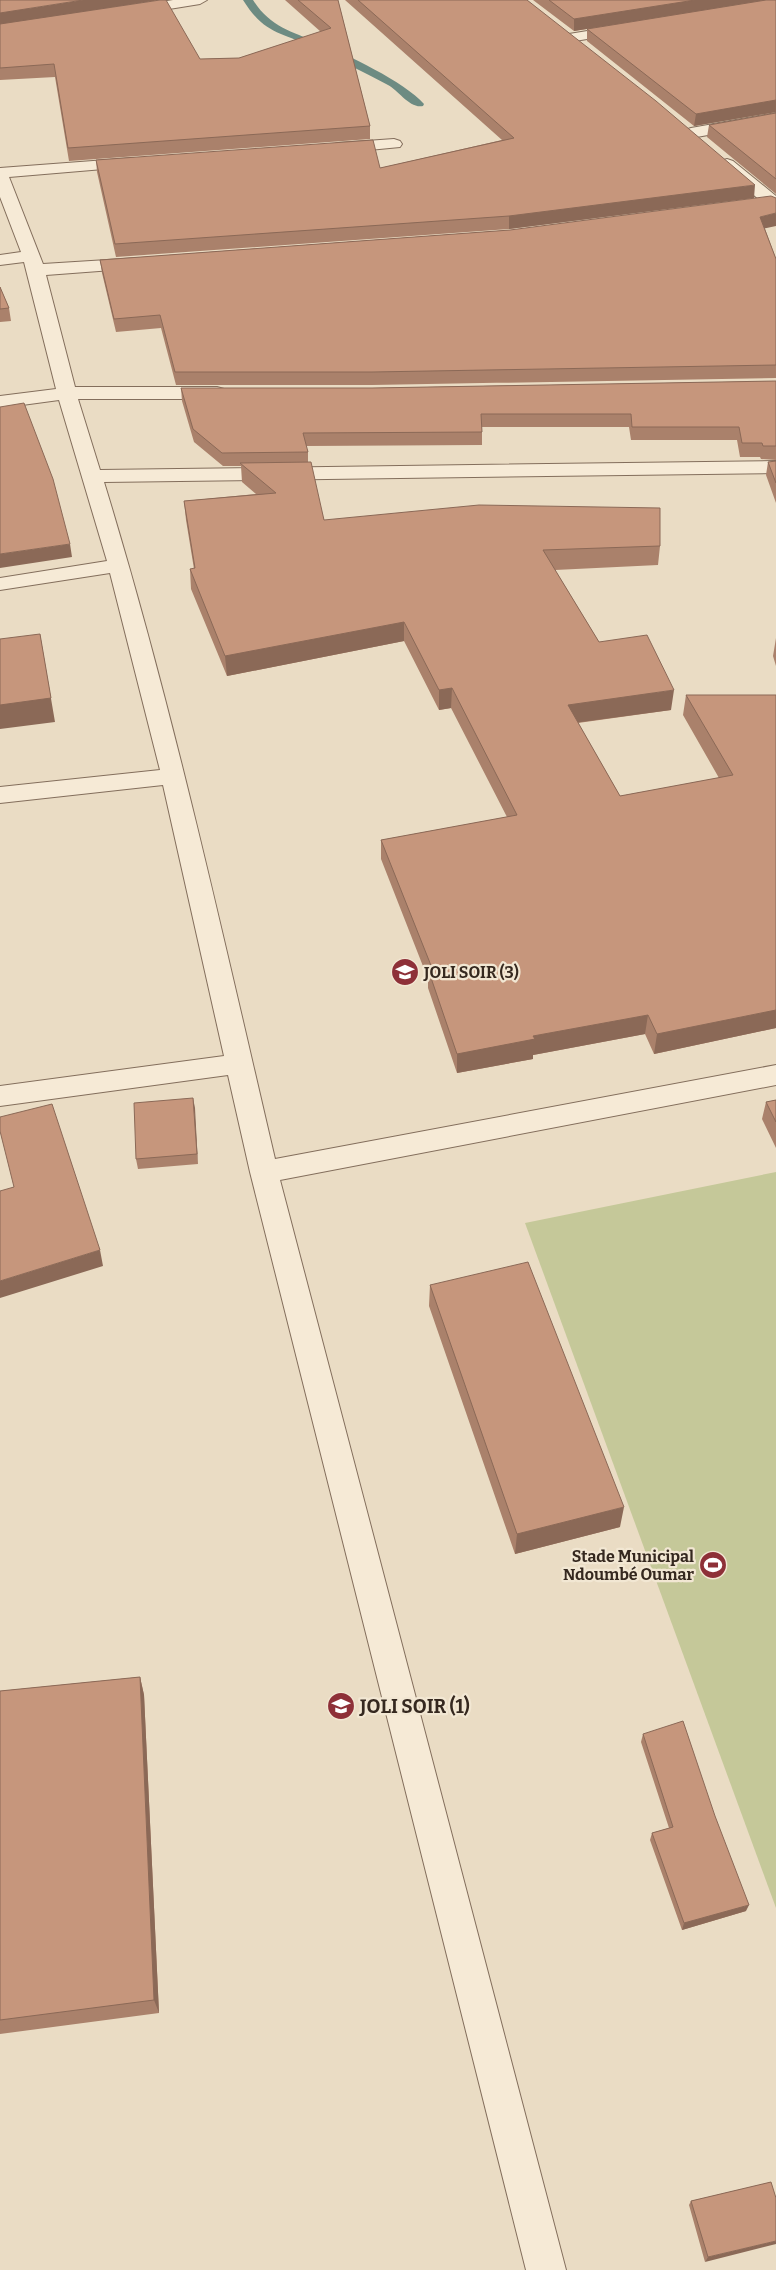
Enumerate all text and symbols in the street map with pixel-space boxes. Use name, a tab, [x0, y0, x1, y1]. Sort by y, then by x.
school or university icon: JOLI SOIR (3)	[390, 957, 420, 987]
place label: JOLI SOIR (3)	[423, 963, 519, 982]
place label: Stade Municipal Ndoumbé Oumar	[563, 1547, 694, 1584]
sports icon: Stade Municipal Ndoumbé Oumar	[698, 1550, 728, 1580]
school or university icon: JOLI SOIR (1)	[326, 1691, 356, 1721]
place label: JOLI SOIR (1)	[359, 1695, 470, 1718]

